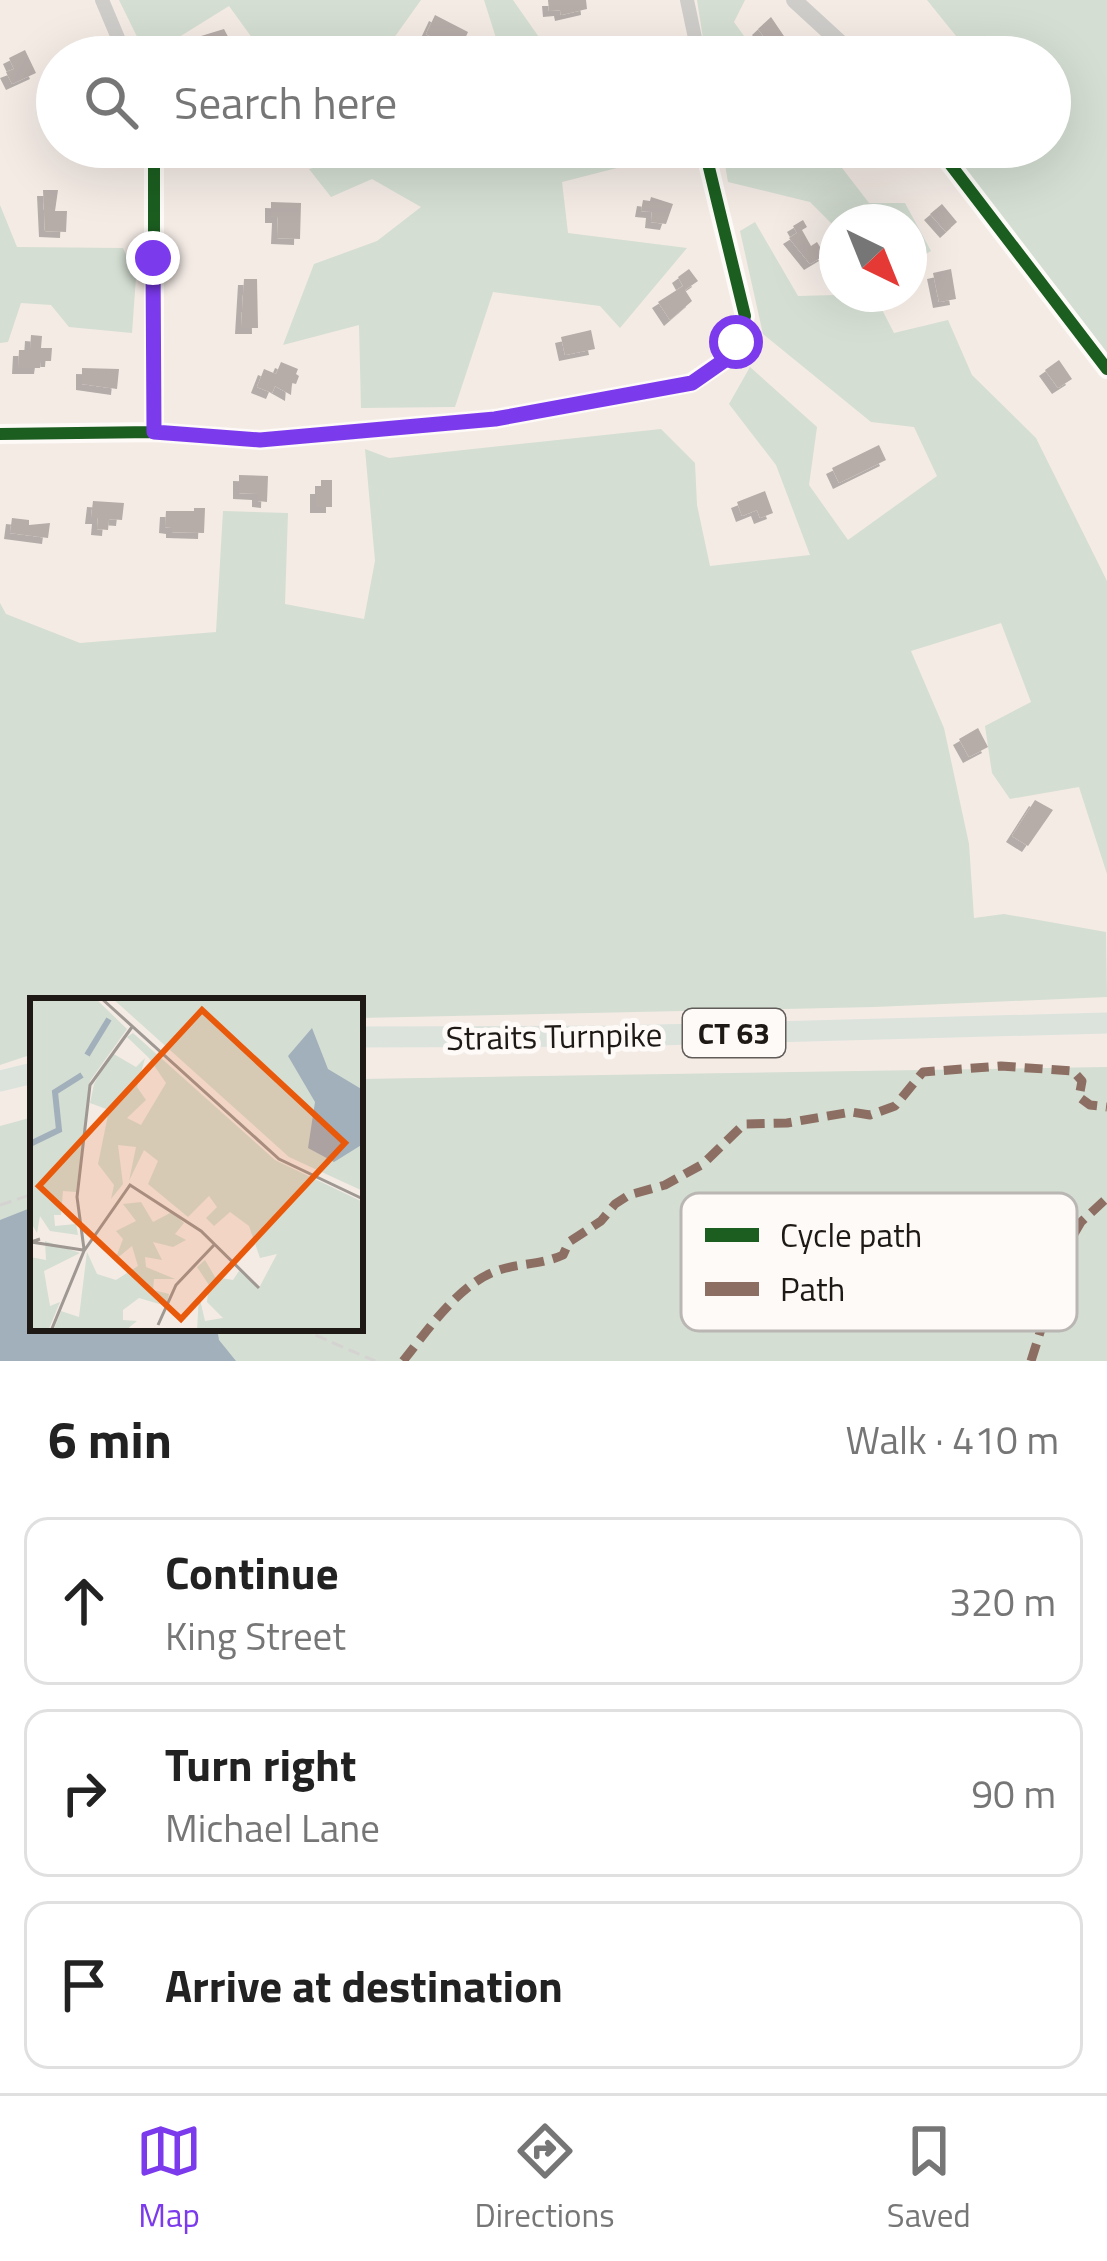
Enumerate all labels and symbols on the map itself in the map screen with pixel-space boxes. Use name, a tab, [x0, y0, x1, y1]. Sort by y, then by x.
north arrow	[819, 204, 927, 312]
route end	[126, 231, 180, 285]
route start	[709, 315, 763, 369]
inset map	[30, 998, 363, 1331]
street label: Straits Turnpike	[445, 1009, 663, 1063]
road number: CT 63	[683, 1009, 785, 1057]
legend	[681, 1193, 1077, 1331]
text: Cycle path	[780, 1210, 922, 1260]
text: Path	[780, 1264, 845, 1314]

